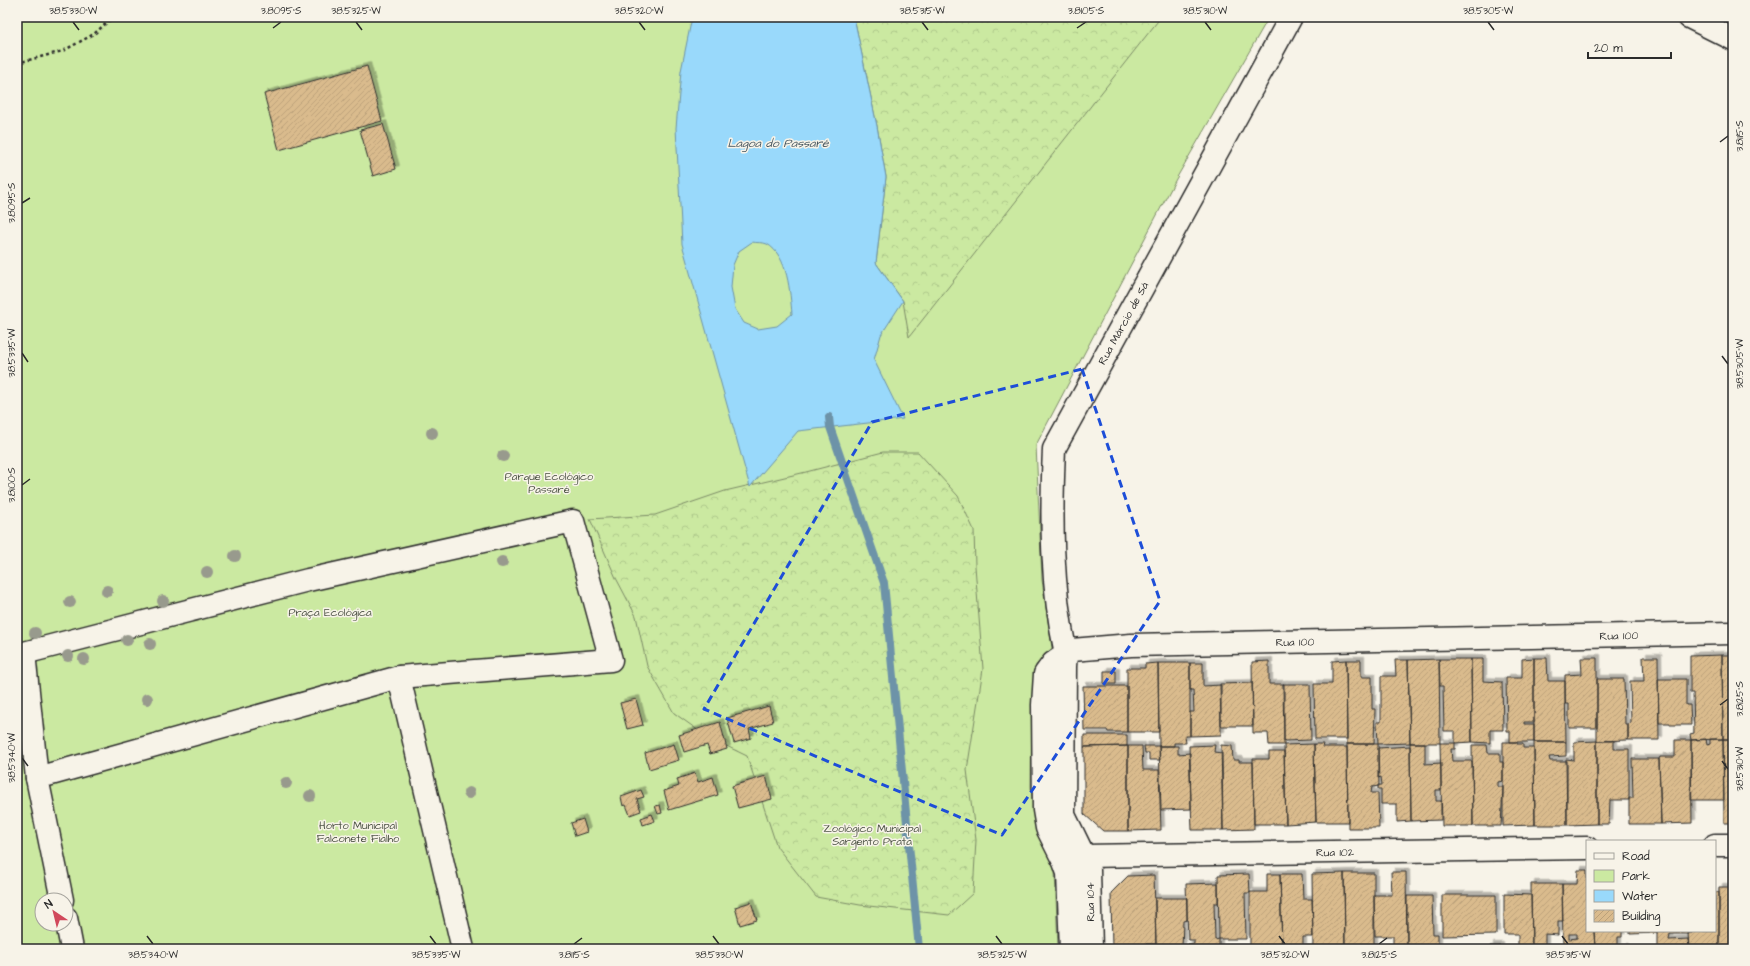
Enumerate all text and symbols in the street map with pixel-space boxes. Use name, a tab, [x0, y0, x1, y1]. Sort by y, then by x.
text: 38.5330°W	[49, 4, 98, 18]
text: 3.8095°S	[261, 4, 302, 18]
text: 38.5325°W	[331, 4, 381, 18]
text: 38.5320°W	[615, 4, 664, 18]
text: 38.5315°W	[899, 4, 945, 18]
text: 3.8105°S	[1068, 4, 1105, 18]
text: 38.5310°W	[1183, 4, 1228, 18]
text: 38.5305°W	[1463, 4, 1514, 18]
scale bar	[1588, 34, 1671, 60]
text: 20 m	[1594, 40, 1623, 57]
text: 3.8115°S	[1733, 120, 1747, 152]
water label: Lagoa do Passaré	[728, 135, 829, 153]
text: 3.8095°S	[5, 182, 19, 223]
street label: Rua Márcio de Sá	[1095, 279, 1152, 367]
text: 38.5335°W	[5, 328, 19, 377]
text: 38.5305°W	[1733, 338, 1747, 389]
text: 3.8100°S	[5, 467, 19, 503]
park label: Parque Ecológico Passaré	[505, 469, 594, 497]
park label: Praça Ecológica	[288, 605, 372, 621]
street label: Rua 100	[1599, 628, 1639, 644]
street label: Rua 100	[1275, 634, 1315, 650]
text: 3.8125°S	[1733, 681, 1747, 717]
text: 38.5340°W	[5, 732, 19, 783]
text: 38.5310°W	[1733, 746, 1747, 791]
park label: Horto Municipal Falconete Fialho	[317, 818, 400, 846]
park label: Zoológico Municipal Sargento Prata	[823, 821, 921, 850]
legend	[1586, 840, 1716, 932]
street label: Rua 102	[1316, 845, 1355, 860]
text: Road	[1622, 848, 1650, 865]
text: Park	[1622, 868, 1650, 885]
street label: Rua 104	[1083, 882, 1098, 922]
text: Water	[1622, 888, 1658, 905]
north arrow	[34, 892, 74, 932]
text: N	[41, 896, 56, 912]
text: Building	[1622, 908, 1660, 926]
text: 38.5340°W	[128, 948, 179, 962]
text: 38.5335°W	[412, 948, 461, 962]
text: 3.8115°S	[558, 948, 590, 962]
text: 38.5330°W	[695, 948, 744, 962]
text: 38.5325°W	[977, 948, 1027, 962]
text: 38.5320°W	[1261, 948, 1310, 962]
text: 3.8125°S	[1361, 948, 1397, 962]
text: 38.5315°W	[1545, 948, 1591, 962]

